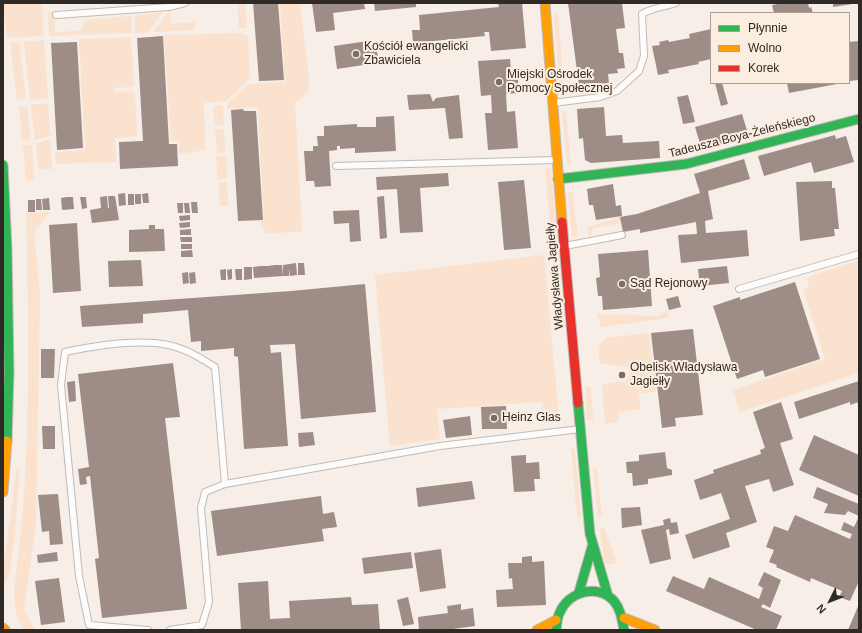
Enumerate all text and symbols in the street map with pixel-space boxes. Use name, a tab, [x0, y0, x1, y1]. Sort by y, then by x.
legend	[710, 12, 850, 84]
text: Płynnie	[748, 21, 787, 35]
place label: Kościół ewangelicki Zbawiciela	[364, 40, 468, 68]
text: Wolno	[748, 41, 782, 55]
marker: Kościół ewangelicki Zbawiciela	[351, 49, 361, 59]
text: Korek	[748, 61, 779, 75]
place label: Miejski Ośrodek Pomocy Społecznej	[507, 68, 612, 96]
marker: Miejski Ośrodek Pomocy Społecznej	[494, 77, 504, 87]
street label: Tadeusza Boya-Żeleńskiego	[667, 111, 817, 161]
street label: Władysława Jagiełły	[543, 222, 567, 330]
place label: Sąd Rejonowy	[630, 277, 707, 291]
marker: Sąd Rejonowy	[617, 279, 627, 289]
place label: Obelisk Władysława Jagiełły	[630, 361, 737, 389]
marker: Obelisk Władysława Jagiełły	[617, 370, 627, 380]
place label: Heinz Glas	[502, 411, 561, 425]
marker: Heinz Glas	[489, 413, 499, 423]
north arrow	[810, 581, 850, 621]
text: N	[814, 602, 828, 616]

